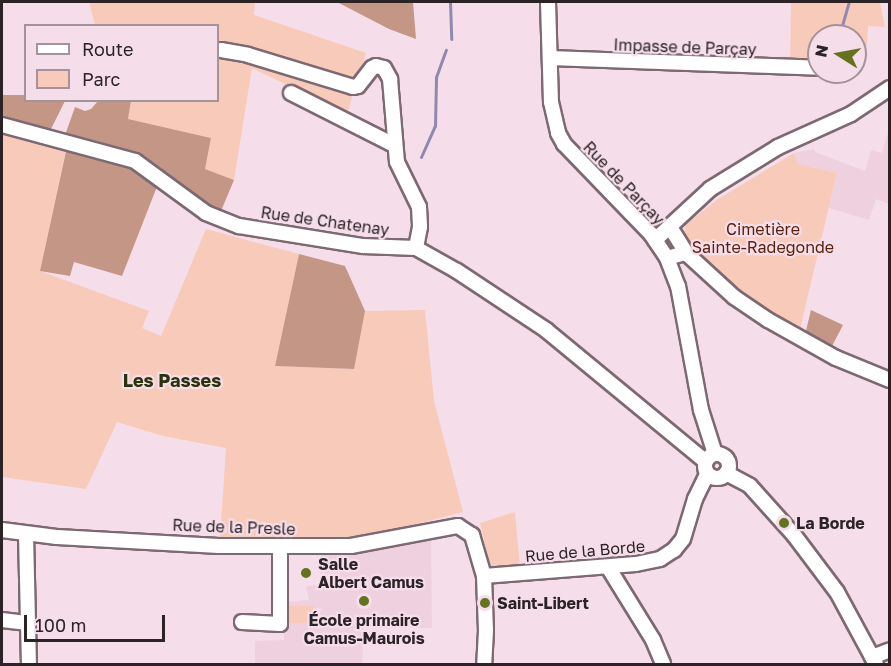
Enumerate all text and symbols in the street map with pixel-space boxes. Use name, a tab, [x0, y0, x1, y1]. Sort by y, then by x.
legend	[24, 24, 219, 102]
north arrow	[807, 24, 867, 84]
street label: Impasse de Parçay	[613, 35, 757, 59]
text: Route	[82, 38, 133, 60]
text: N	[810, 43, 832, 59]
text: Parc	[82, 68, 120, 90]
street label: Rue de Parçay	[579, 137, 669, 229]
street label: Rue de Chatenay	[260, 202, 390, 240]
park label: Cimetière Sainte-Radegonde	[692, 219, 834, 257]
district label: Les Passes	[123, 369, 221, 391]
place label: La Borde	[796, 513, 865, 533]
street label: Rue de la Presle	[172, 515, 296, 539]
marker: La Borde	[777, 516, 791, 530]
street label: Rue de la Borde	[524, 536, 646, 566]
place label: Salle Albert Camus	[318, 554, 424, 592]
marker: Salle Albert Camus	[299, 566, 313, 580]
place label: Saint-Libert	[497, 593, 589, 613]
marker: École primaire Camus-Maurois	[357, 594, 371, 608]
marker: Saint-Libert	[478, 596, 492, 610]
scale bar	[27, 603, 168, 641]
place label: École primaire Camus-Maurois	[303, 610, 425, 648]
text: 100 m	[35, 614, 86, 636]

